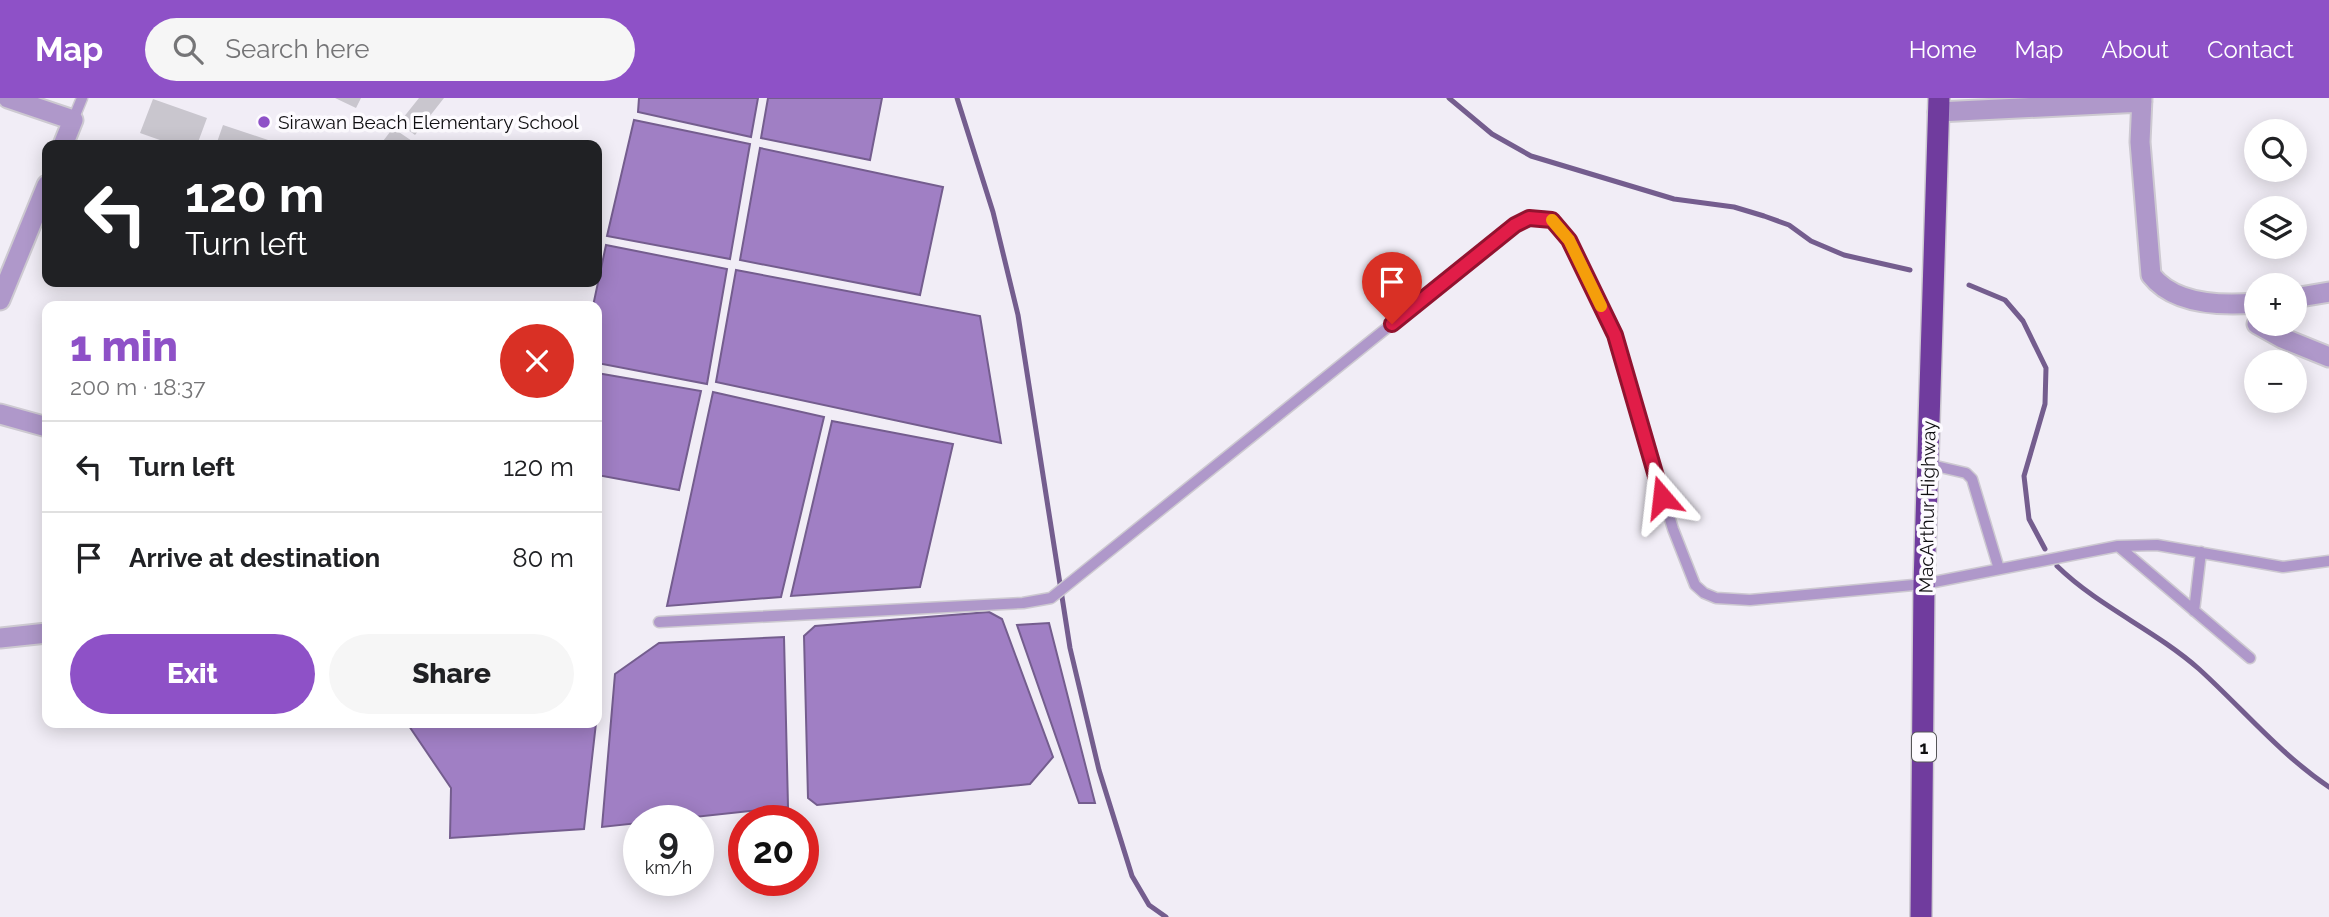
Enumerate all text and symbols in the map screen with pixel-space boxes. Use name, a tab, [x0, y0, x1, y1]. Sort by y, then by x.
search box	[145, 18, 635, 81]
text: Map	[35, 30, 103, 69]
icon: search	[169, 30, 207, 68]
text: Search here	[225, 34, 370, 64]
text: Home	[1909, 35, 1977, 64]
text: Map	[2015, 35, 2063, 64]
text: About	[2101, 35, 2169, 64]
text: Contact	[2207, 35, 2294, 64]
place label: Sirawan Beach Elementary School	[278, 111, 580, 133]
marker: Sirawan Beach Elementary School	[256, 114, 272, 130]
map controls	[2244, 119, 2307, 413]
button: search	[2244, 119, 2307, 182]
text: 120 m	[185, 166, 324, 223]
icon: left	[70, 168, 161, 259]
button: layers	[2244, 196, 2307, 259]
text: Turn left	[185, 225, 307, 262]
pin	[1362, 252, 1422, 324]
icon: arrive	[1373, 263, 1411, 301]
button: +	[2244, 273, 2307, 336]
text: 1 min	[70, 322, 178, 371]
button: close	[500, 324, 574, 398]
button: −	[2244, 350, 2307, 413]
text: 200 m · 18:37	[70, 373, 206, 400]
street label: MacArthur Highway	[1914, 420, 1940, 594]
icon: left	[70, 448, 108, 486]
text: Turn left	[129, 452, 235, 482]
text: 120 m	[503, 452, 574, 482]
position arrow	[1625, 460, 1699, 534]
icon: arrive	[70, 539, 108, 577]
text: Arrive at destination	[129, 543, 380, 573]
text: 80 m	[512, 543, 574, 573]
button: Exit	[70, 634, 315, 714]
button: Share	[329, 634, 574, 714]
road number: 1	[1912, 732, 1936, 762]
speed limit sign: 20	[728, 805, 819, 896]
text: 9	[658, 821, 679, 862]
text: km/h	[645, 857, 692, 878]

